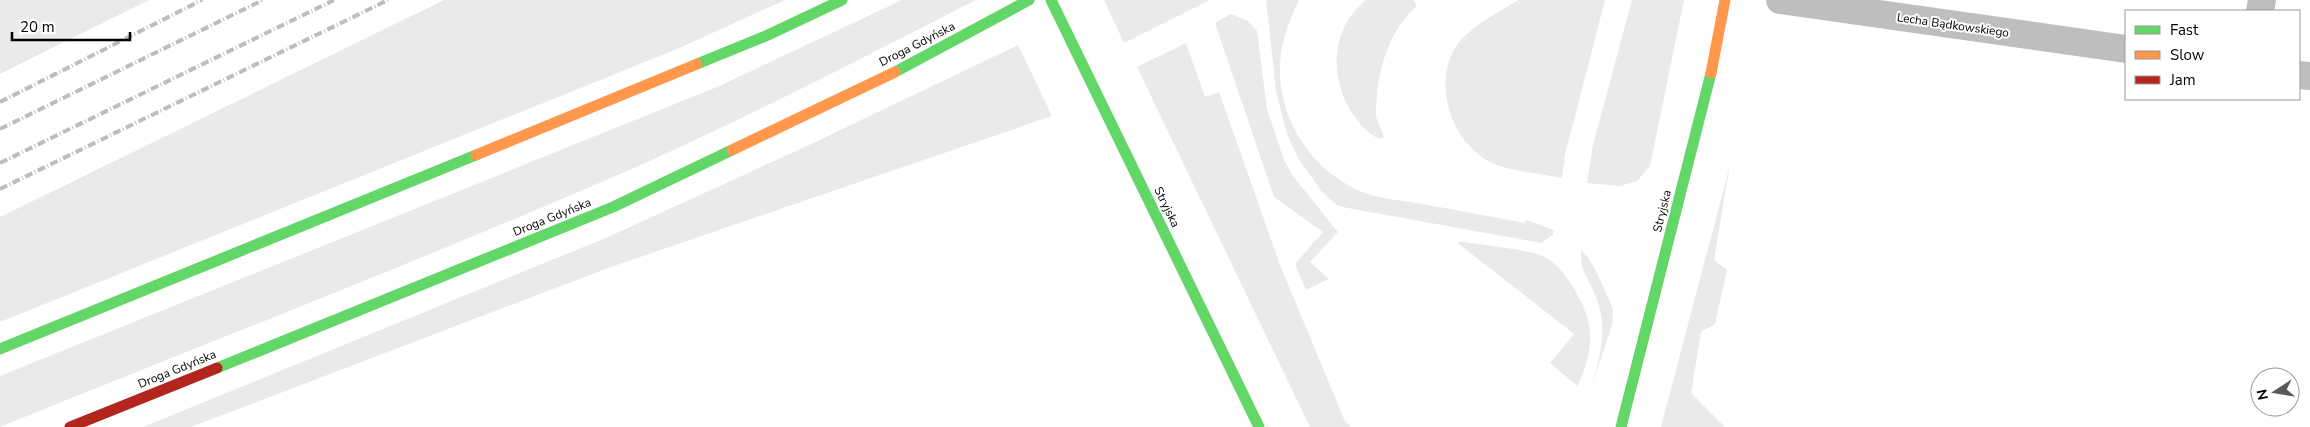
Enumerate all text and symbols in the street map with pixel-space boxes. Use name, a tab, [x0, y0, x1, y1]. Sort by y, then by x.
street label: Lecha Bądkowskiego	[1896, 9, 2010, 41]
scale bar	[12, 10, 130, 42]
legend	[2125, 10, 2300, 100]
text: 20 m	[20, 17, 55, 37]
street label: Droga Gdyńska	[876, 18, 958, 70]
text: Fast	[2170, 20, 2199, 40]
text: Slow	[2170, 45, 2205, 65]
text: Jam	[2169, 70, 2196, 90]
street label: Stryjska	[1150, 184, 1184, 230]
street label: Stryjska	[1649, 188, 1675, 234]
street label: Droga Gdyńska	[511, 194, 593, 240]
street label: Droga Gdyńska	[136, 346, 218, 392]
north arrow	[2250, 367, 2300, 417]
text: N	[2252, 387, 2273, 402]

